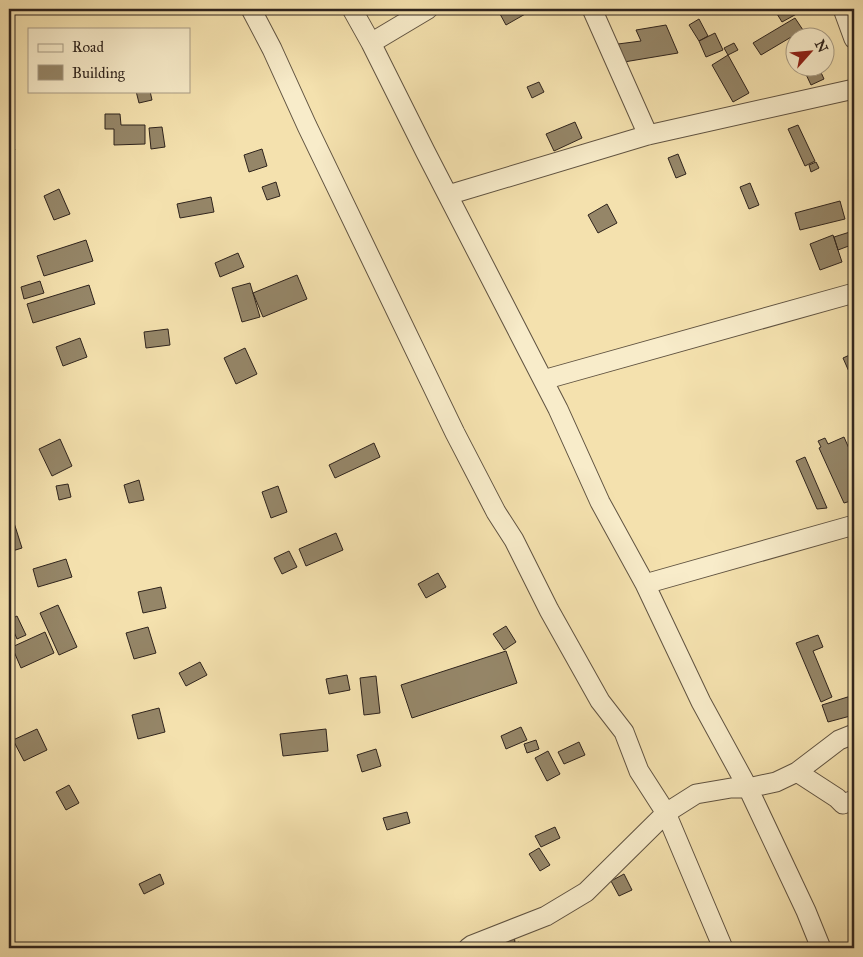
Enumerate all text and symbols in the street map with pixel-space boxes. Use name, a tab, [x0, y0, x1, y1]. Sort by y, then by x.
legend	[28, 28, 190, 92]
north arrow	[786, 28, 836, 78]
text: N	[811, 37, 831, 56]
text: Road	[72, 38, 104, 56]
text: Building	[72, 64, 126, 82]

